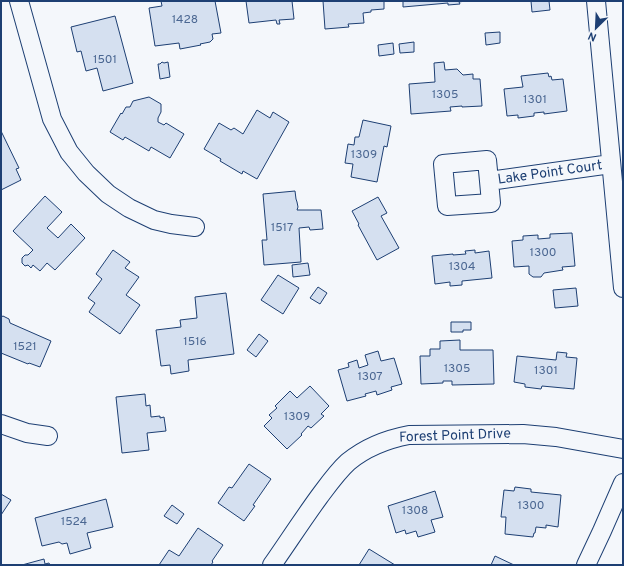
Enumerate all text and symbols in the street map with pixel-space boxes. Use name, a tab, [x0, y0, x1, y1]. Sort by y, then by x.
north arrow	[576, 8, 616, 48]
house number: 1428	[172, 12, 198, 28]
text: N	[586, 28, 599, 44]
house number: 1501	[93, 52, 117, 68]
house number: 1305	[432, 87, 458, 103]
house number: 1301	[523, 92, 547, 108]
house number: 1309	[351, 147, 377, 163]
street label: Lake Point Court	[497, 157, 603, 189]
house number: 1517	[271, 220, 293, 236]
house number: 1300	[530, 245, 556, 261]
house number: 1304	[449, 259, 475, 275]
house number: 1516	[183, 334, 207, 350]
house number: 1521	[13, 339, 37, 355]
house number: 1305	[444, 361, 470, 377]
house number: 1301	[534, 363, 558, 379]
house number: 1307	[357, 369, 383, 385]
house number: 1309	[284, 409, 310, 425]
street label: Forest Point Drive	[399, 426, 511, 446]
house number: 1300	[518, 498, 544, 514]
house number: 1308	[402, 503, 428, 519]
house number: 1524	[61, 514, 87, 530]

